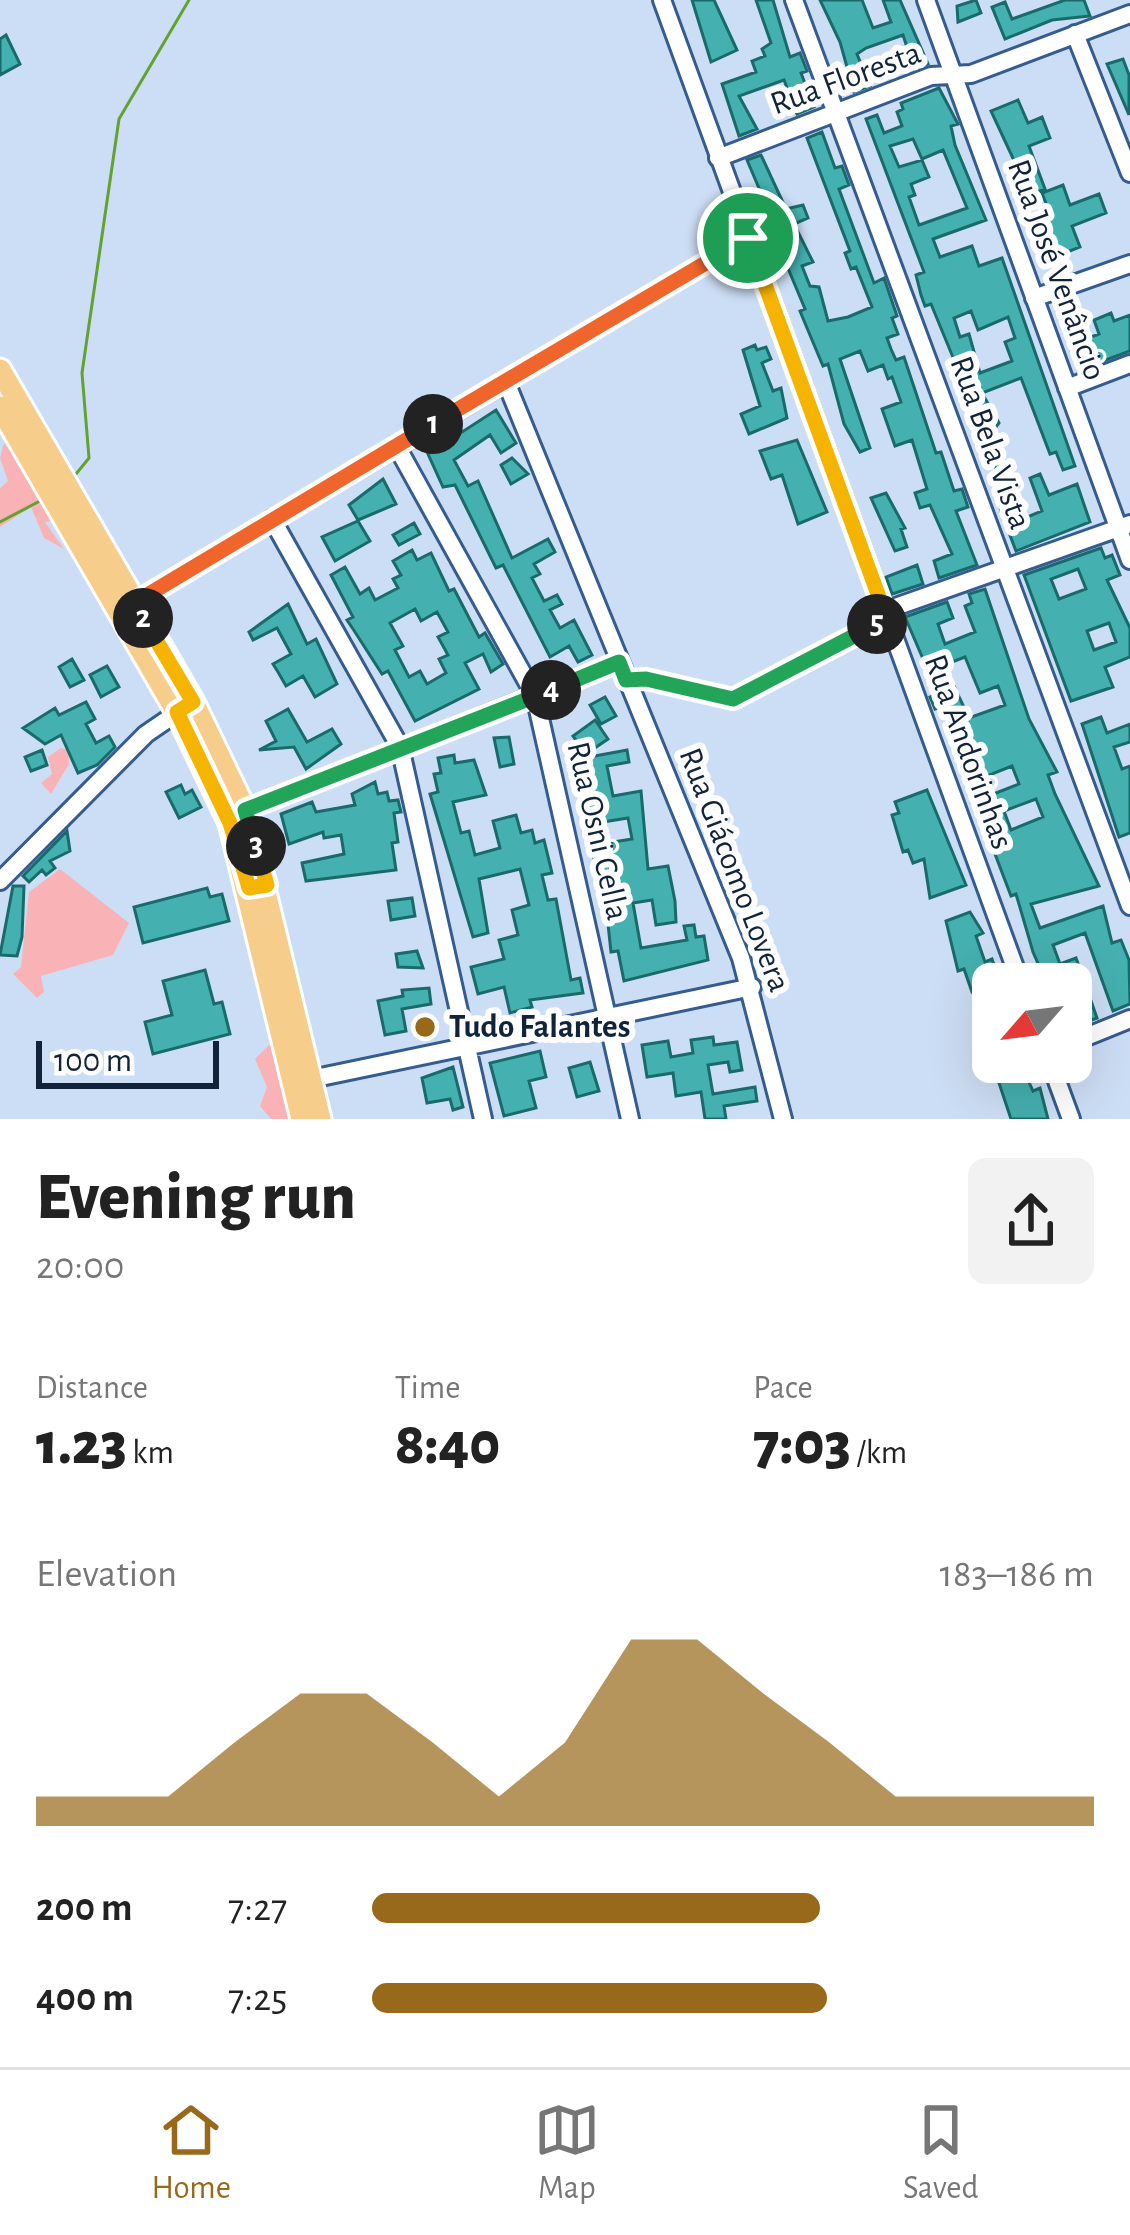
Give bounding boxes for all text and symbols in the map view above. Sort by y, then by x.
street label: Rua Floresta [766,37,926,121]
street label: Rua José Venâncio [1001,155,1111,385]
pin [697,187,799,289]
icon: arrive [715,205,781,271]
street label: Rua Bela Vista [944,352,1036,534]
pin: 1 [403,394,463,454]
text: 1 [427,407,439,440]
pin: 2 [113,588,173,648]
pin: 5 [847,594,907,654]
text: 2 [135,601,151,634]
text: 5 [870,607,884,640]
street label: Rua Andorinhas [918,650,1018,854]
pin: 4 [521,660,581,720]
text: 4 [543,673,559,706]
street label: Rua Osni Cella [560,739,634,923]
street label: Rua Giácomo Lovera [672,744,796,996]
pin: 3 [226,816,286,876]
text: 3 [249,829,263,862]
north arrow [972,963,1092,1083]
map controls [972,963,1092,1083]
place label: Tudo Falantes [449,1011,630,1044]
marker: Tudo Falantes [412,1014,438,1040]
scale bar [36,1035,219,1088]
text: 100 m [54,1045,132,1078]
button: share [968,1158,1094,1284]
text: Evening run [36,1165,356,1231]
text: 20:00 [36,1247,124,1286]
text: Distance [36,1372,148,1405]
text: Time [395,1372,460,1405]
text: Pace [753,1372,813,1405]
text: 1.23 [36,1415,127,1475]
text: 8:40 [395,1415,500,1475]
text: 7:03 [753,1415,851,1475]
text: km [127,1437,174,1470]
text: /km [851,1437,907,1470]
text: Elevation [36,1555,177,1594]
text: 183–186 m [940,1555,1094,1594]
text: 200 m [36,1889,132,1928]
text: 7:27 [228,1889,287,1928]
text: 400 m [36,1979,134,2018]
text: 7:25 [228,1979,287,2018]
tab: Home [152,2097,231,2209]
tab: Map [534,2097,600,2209]
tab: Saved [903,2097,978,2209]

